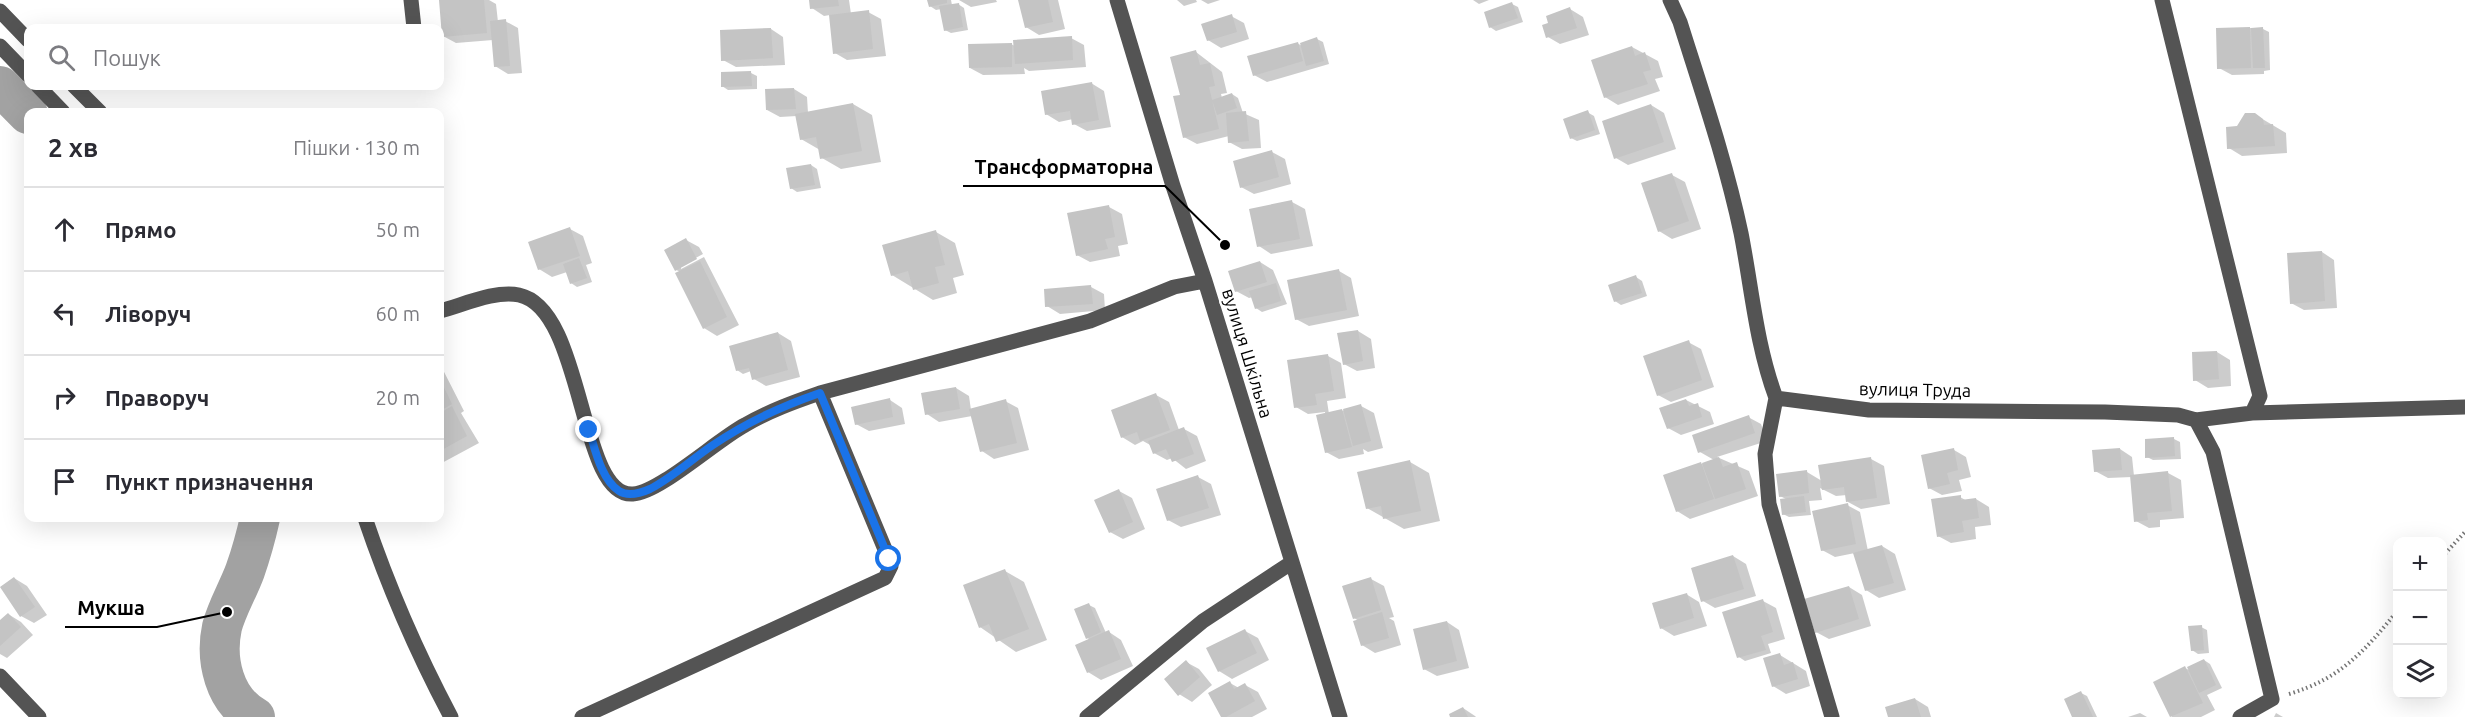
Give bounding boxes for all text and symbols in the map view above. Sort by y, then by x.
search box [24,24,444,90]
icon: search [45,41,78,74]
text: Пошук [93,45,161,70]
text: 2 хв [48,133,98,162]
text: Пішки · 130 m [293,136,420,159]
callout: Трансформаторна [963,148,1165,186]
text: Трансформаторна [975,155,1153,178]
icon: ahead [48,213,81,246]
text: Прямо [105,217,176,242]
text: 50 m [376,218,420,241]
street label: вулиця Шкільна [1219,286,1277,420]
icon: left [48,297,81,330]
text: Ліворуч [105,301,191,326]
text: 60 m [376,302,420,325]
street label: вулиця Труда [1859,378,1971,400]
icon: right [48,381,81,414]
text: Праворуч [105,385,209,410]
text: 20 m [376,386,420,409]
route end [575,416,601,442]
icon: arrive [48,465,81,498]
text: Пункт призначення [105,469,314,494]
map controls [2393,537,2447,699]
button: + [2393,537,2447,591]
route start [875,545,901,571]
callout: Мукша [65,589,157,627]
button: − [2393,591,2447,645]
text: Мукша [77,596,145,619]
button: layers [2393,645,2447,699]

